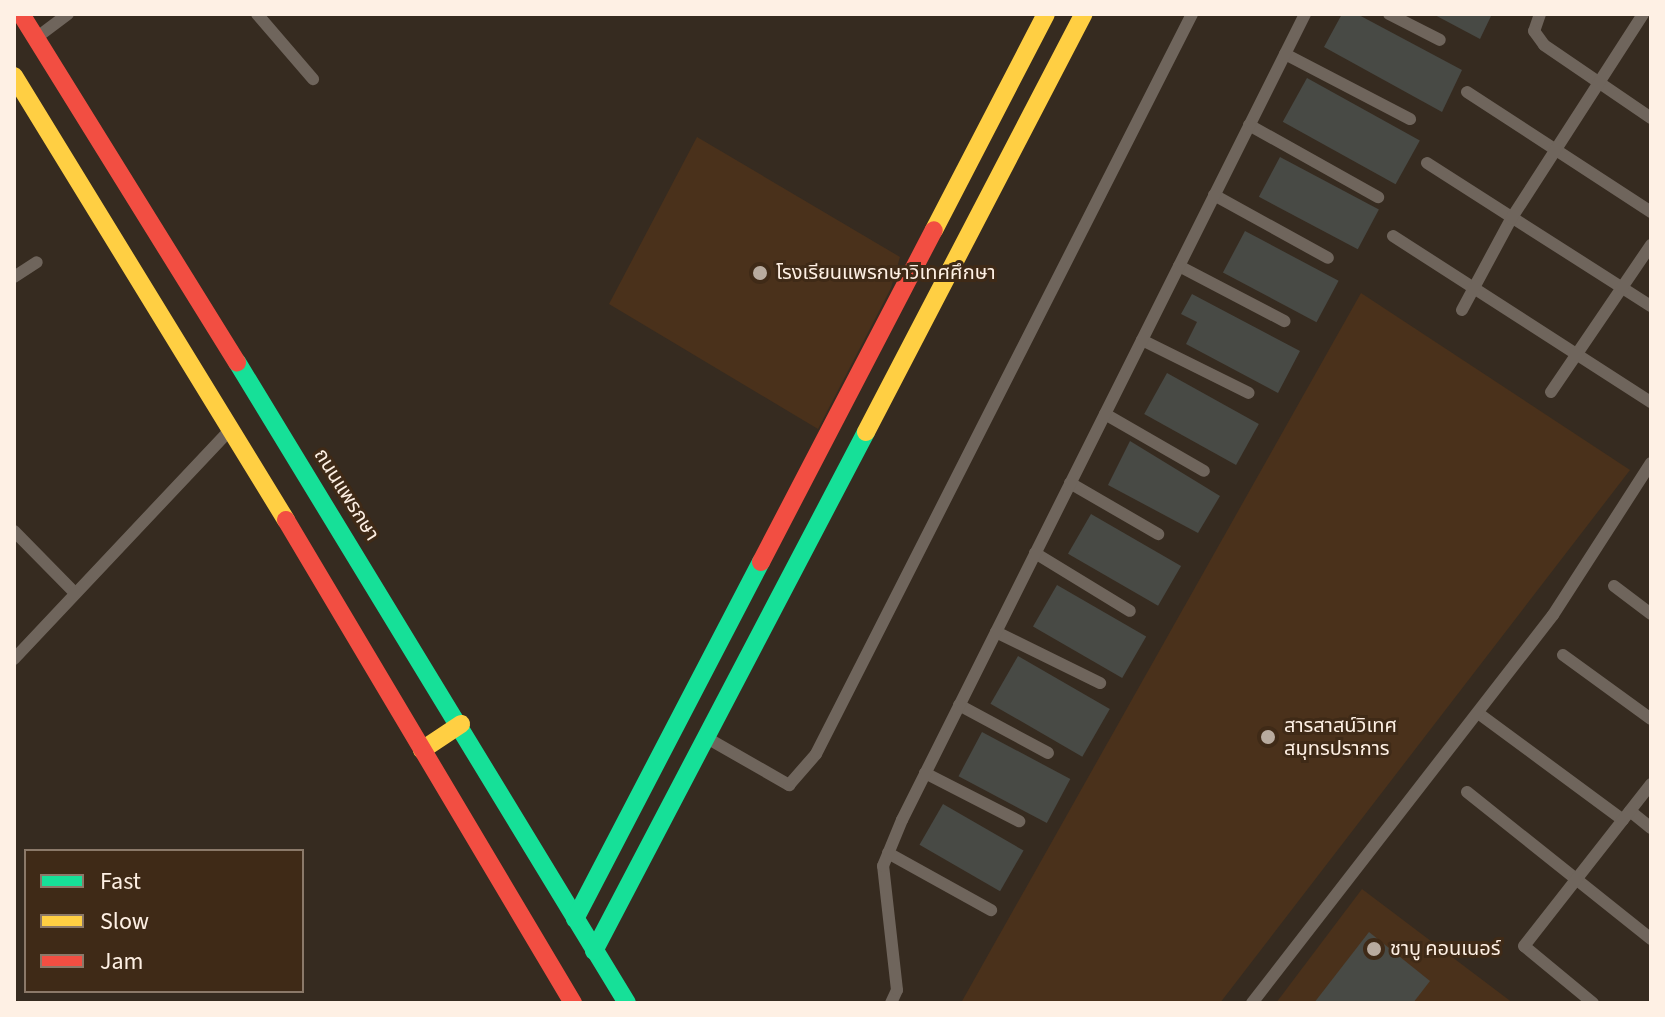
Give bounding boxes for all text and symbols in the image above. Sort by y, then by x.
place label: โรงเรียนแพรกษาวิเทศศึกษา [776,261,996,285]
marker: โรงเรียนแพรกษาวิเทศศึกษา [751,264,769,282]
street label: ถนนแพรกษา [308,444,384,546]
place label: สารสาสน์วิเทศ สมุทรปราการ [1284,714,1397,761]
marker: สารสาสน์วิเทศ สมุทรปราการ [1259,728,1277,746]
legend [24,849,304,993]
text: Fast [100,864,141,899]
text: Slow [100,904,149,939]
place label: ชาบู คอนเนอร์ [1390,937,1500,961]
marker: ชาบู คอนเนอร์ [1365,940,1383,958]
text: Jam [100,944,144,979]

